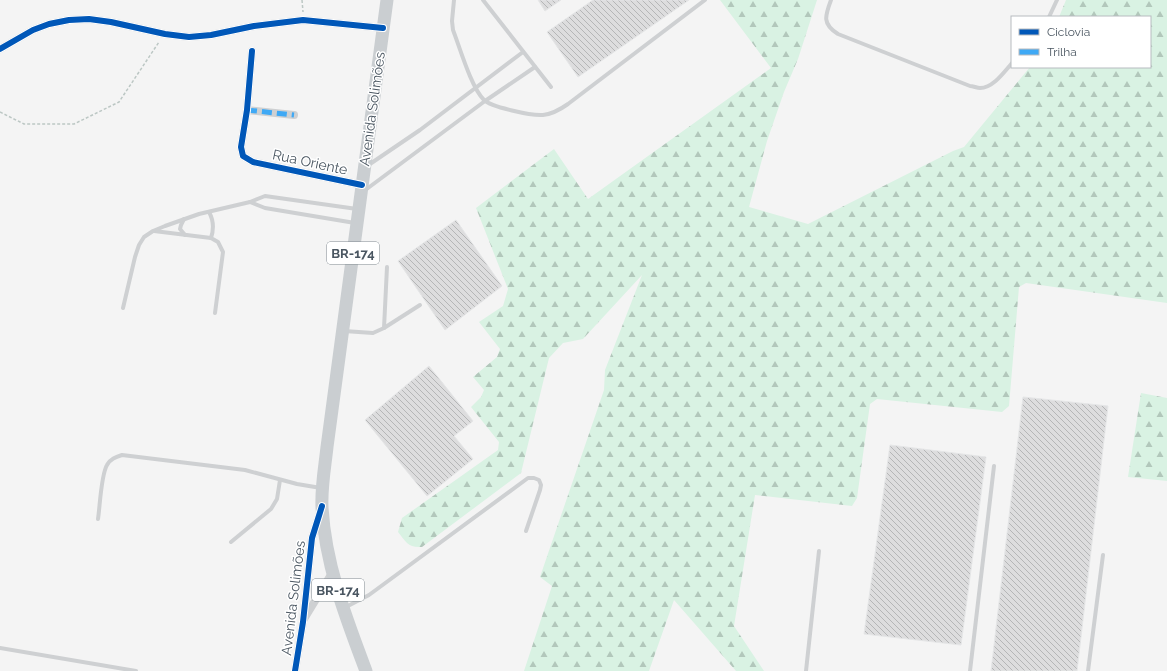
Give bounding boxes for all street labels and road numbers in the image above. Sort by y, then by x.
street label: Avenida Solimões [356,51,388,167]
street label: Rua Oriente [271,146,349,178]
road number: BR-174 [327,242,379,264]
street label: Avenida Solimões [278,540,308,656]
road number: BR-174 [312,579,364,601]

